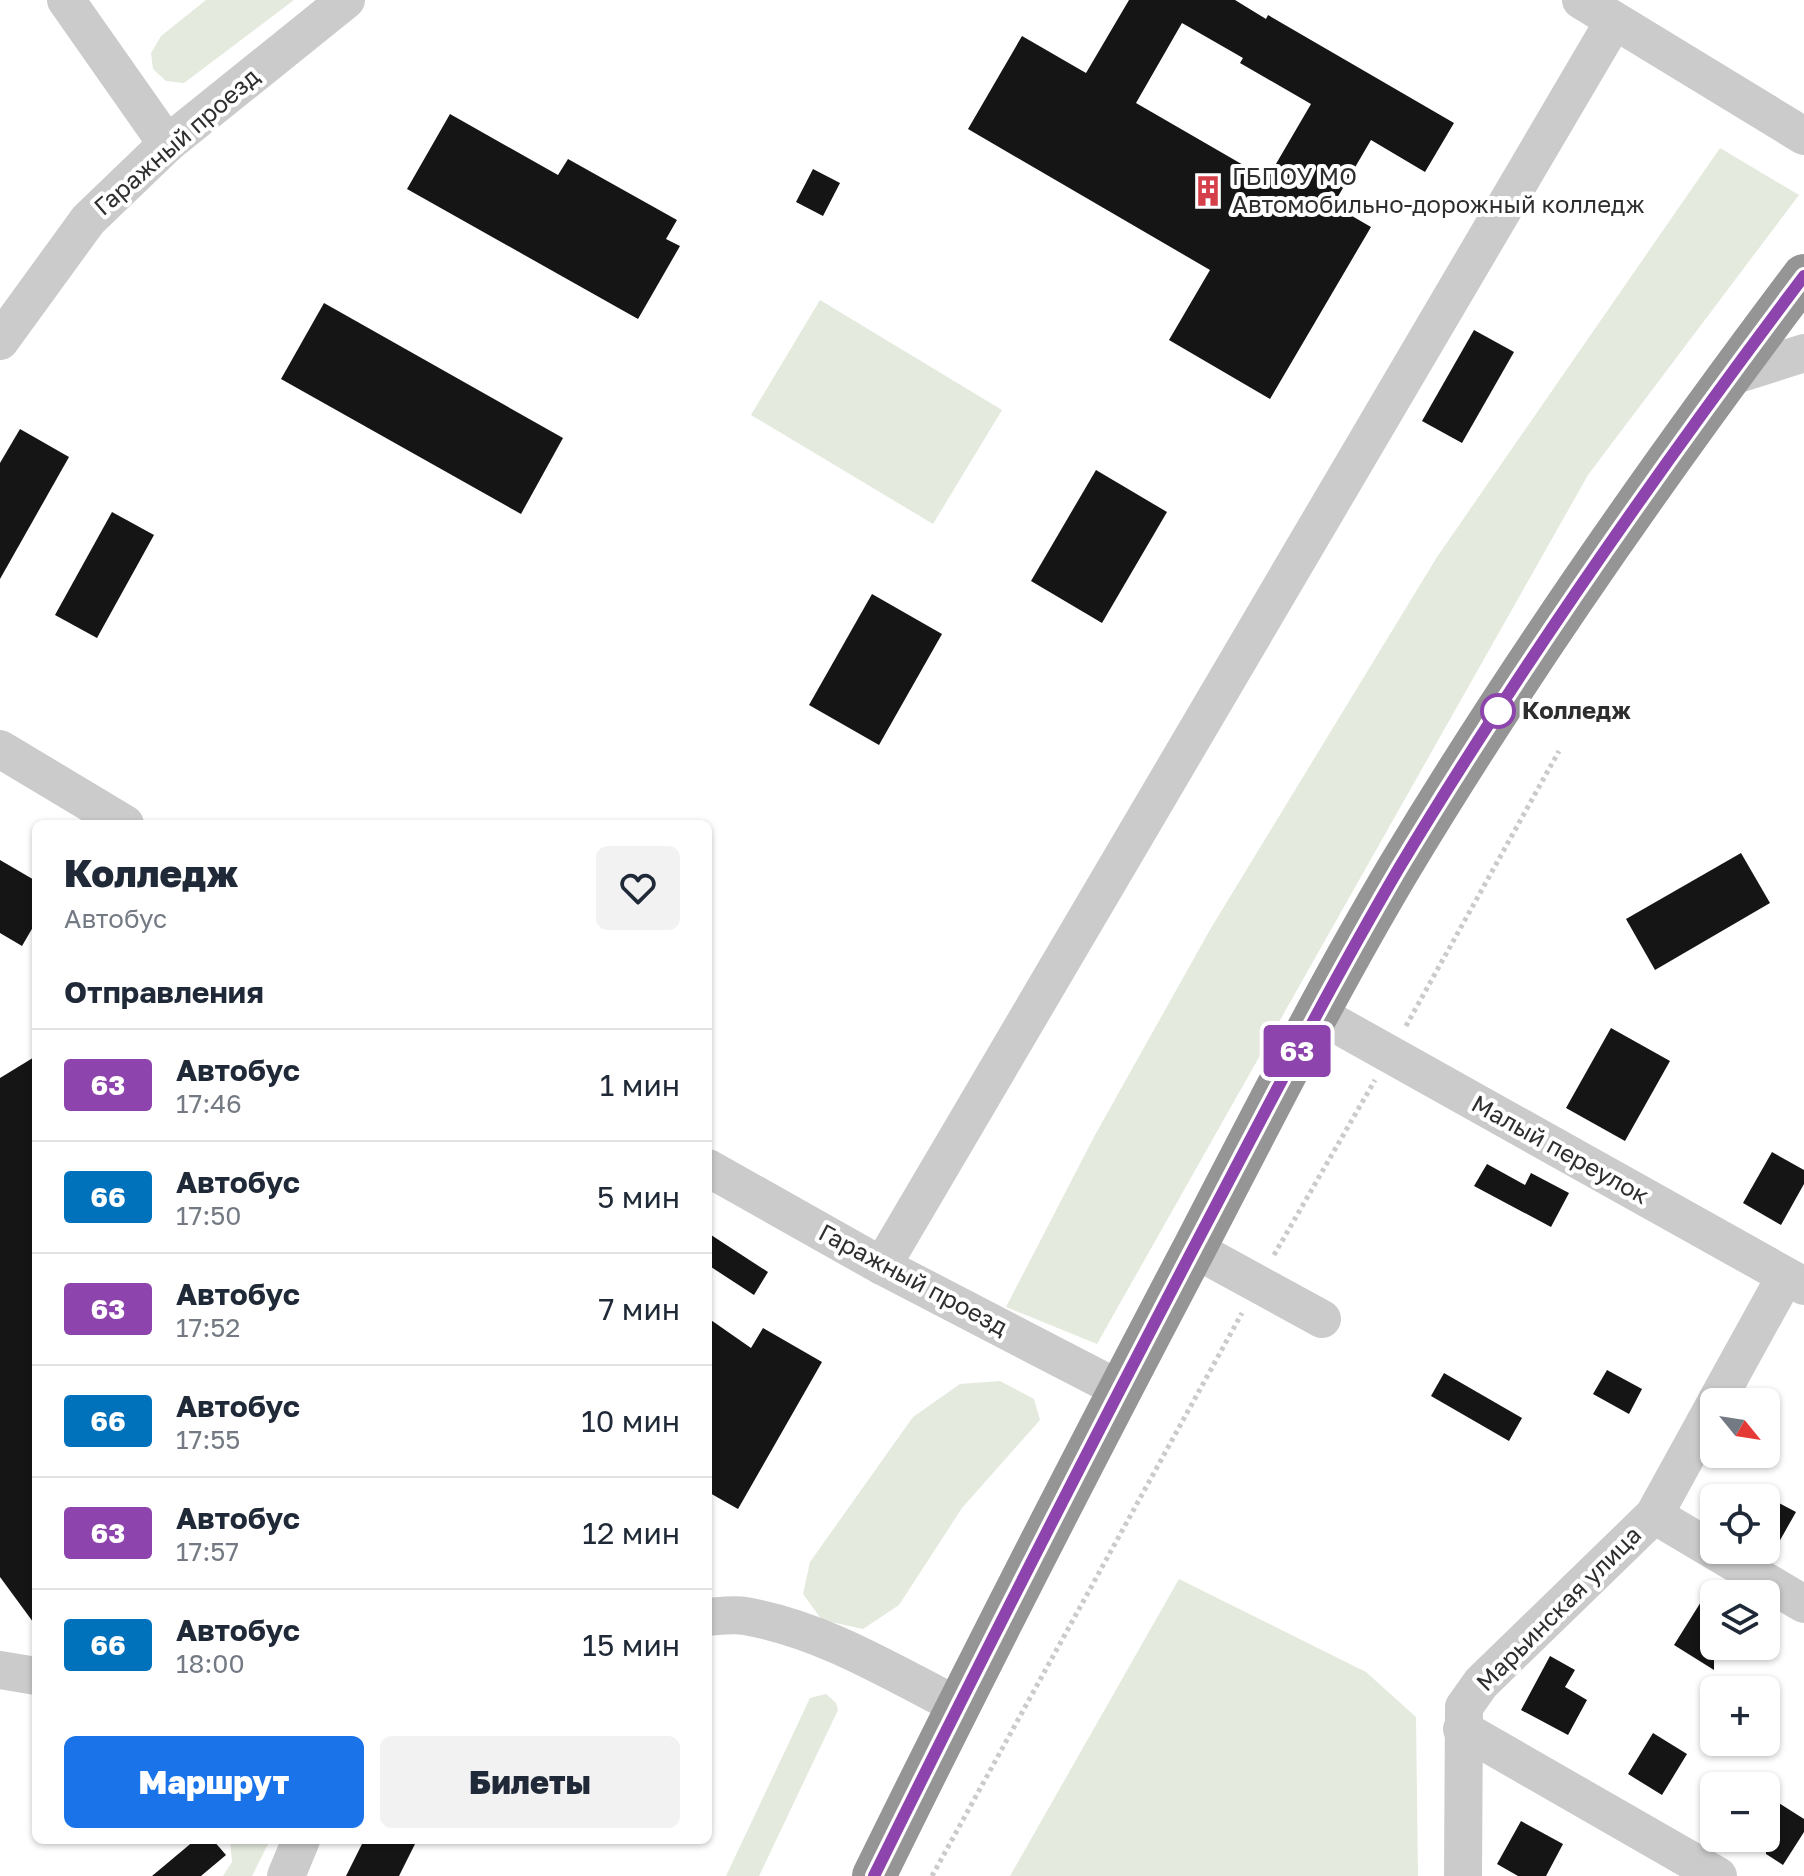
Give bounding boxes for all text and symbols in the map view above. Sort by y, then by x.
street label: Гаражный проезд [87,61,265,221]
place label: ГБПОУ МО Автомобильно-дорожный колледж [1232,161,1645,218]
building icon: ГБПОУ МО Автомобильно-дорожный колледж [1191,174,1225,208]
marker: Колледж [1481,694,1515,728]
place label: Колледж [1522,695,1631,724]
button: heart [596,846,680,930]
text: Колледж [64,850,238,895]
text: Автобус [64,903,167,934]
text: Отправления [64,974,264,1010]
line badge: 63 [1261,1025,1333,1077]
text: 63 [1280,1034,1314,1067]
text: Автобус [176,1052,300,1088]
text: 1 мин [600,1067,680,1103]
text: 63 [91,1068,125,1101]
text: 17:46 [176,1088,242,1119]
street label: Малый переулок [1467,1088,1655,1209]
text: Автобус [176,1164,300,1200]
text: 5 мин [597,1179,680,1215]
text: 66 [90,1180,126,1213]
text: 17:50 [176,1200,241,1231]
street label: Гаражный проезд [814,1217,1013,1341]
text: Автобус [176,1276,300,1312]
text: 7 мин [598,1291,680,1327]
text: 63 [91,1292,125,1325]
text: 17:52 [176,1312,240,1343]
text: Автобус [176,1388,300,1424]
north arrow [1700,1388,1780,1468]
map controls [1700,1388,1780,1852]
text: 10 мин [581,1403,680,1439]
text: 66 [90,1404,126,1437]
text: 17:55 [176,1424,240,1455]
button: locate [1700,1484,1780,1564]
text: Автобус [176,1500,300,1536]
text: 12 мин [582,1515,680,1551]
text: 63 [91,1516,125,1549]
street label: Марьинская улица [1470,1520,1646,1696]
text: 17:57 [176,1536,239,1567]
button: layers [1700,1580,1780,1660]
text: Автобус [176,1612,300,1648]
text: 15 мин [582,1627,680,1663]
text: 66 [90,1628,126,1661]
text: 18:00 [176,1648,245,1679]
button: + [1700,1676,1780,1756]
button: Маршрут [64,1736,364,1828]
button: Билеты [380,1736,680,1828]
button: − [1700,1772,1780,1852]

